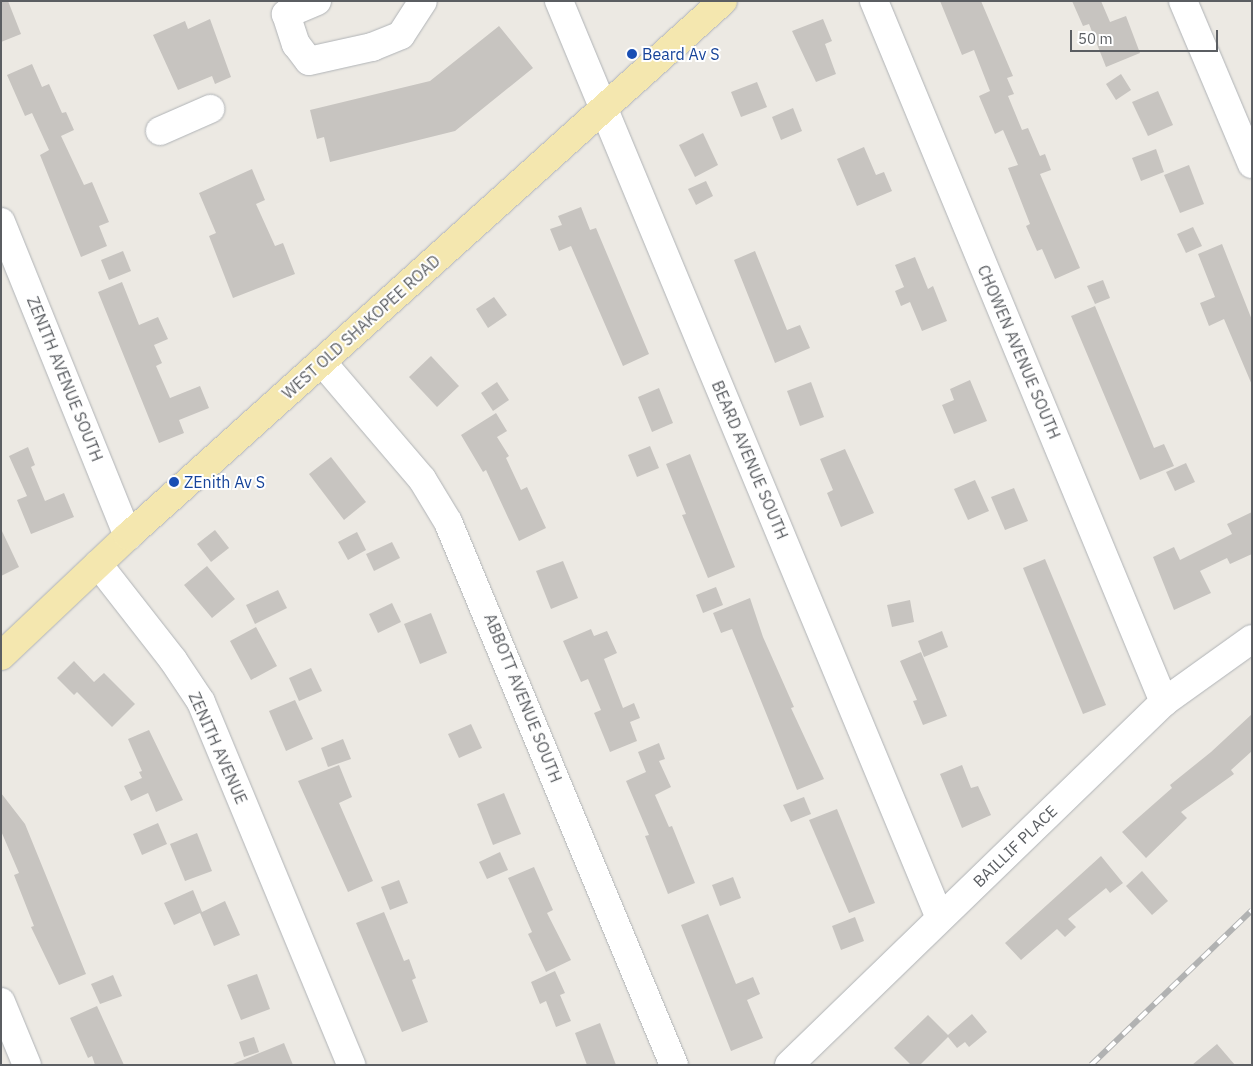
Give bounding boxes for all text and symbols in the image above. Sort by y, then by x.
scale bar [1073,20,1220,52]
text: 50 m [1078,29,1113,48]
place label: Beard Av S [642,44,719,64]
marker: Beard Av S [626,48,638,60]
street label: WEST OLD SHAKOPEE ROAD [278,251,444,403]
street label: CHOWEN AVENUE SOUTH [974,262,1064,442]
street label: ZENITH AVENUE SOUTH [23,294,107,464]
street label: BEARD AVENUE SOUTH [708,378,792,542]
place label: ZEnith Av S [184,472,265,492]
marker: ZEnith Av S [168,476,180,488]
street label: ABBOTT AVENUE SOUTH [480,611,566,785]
street label: ZENITH AVENUE [185,689,251,807]
street label: BAILLIF PLACE [969,801,1061,891]

